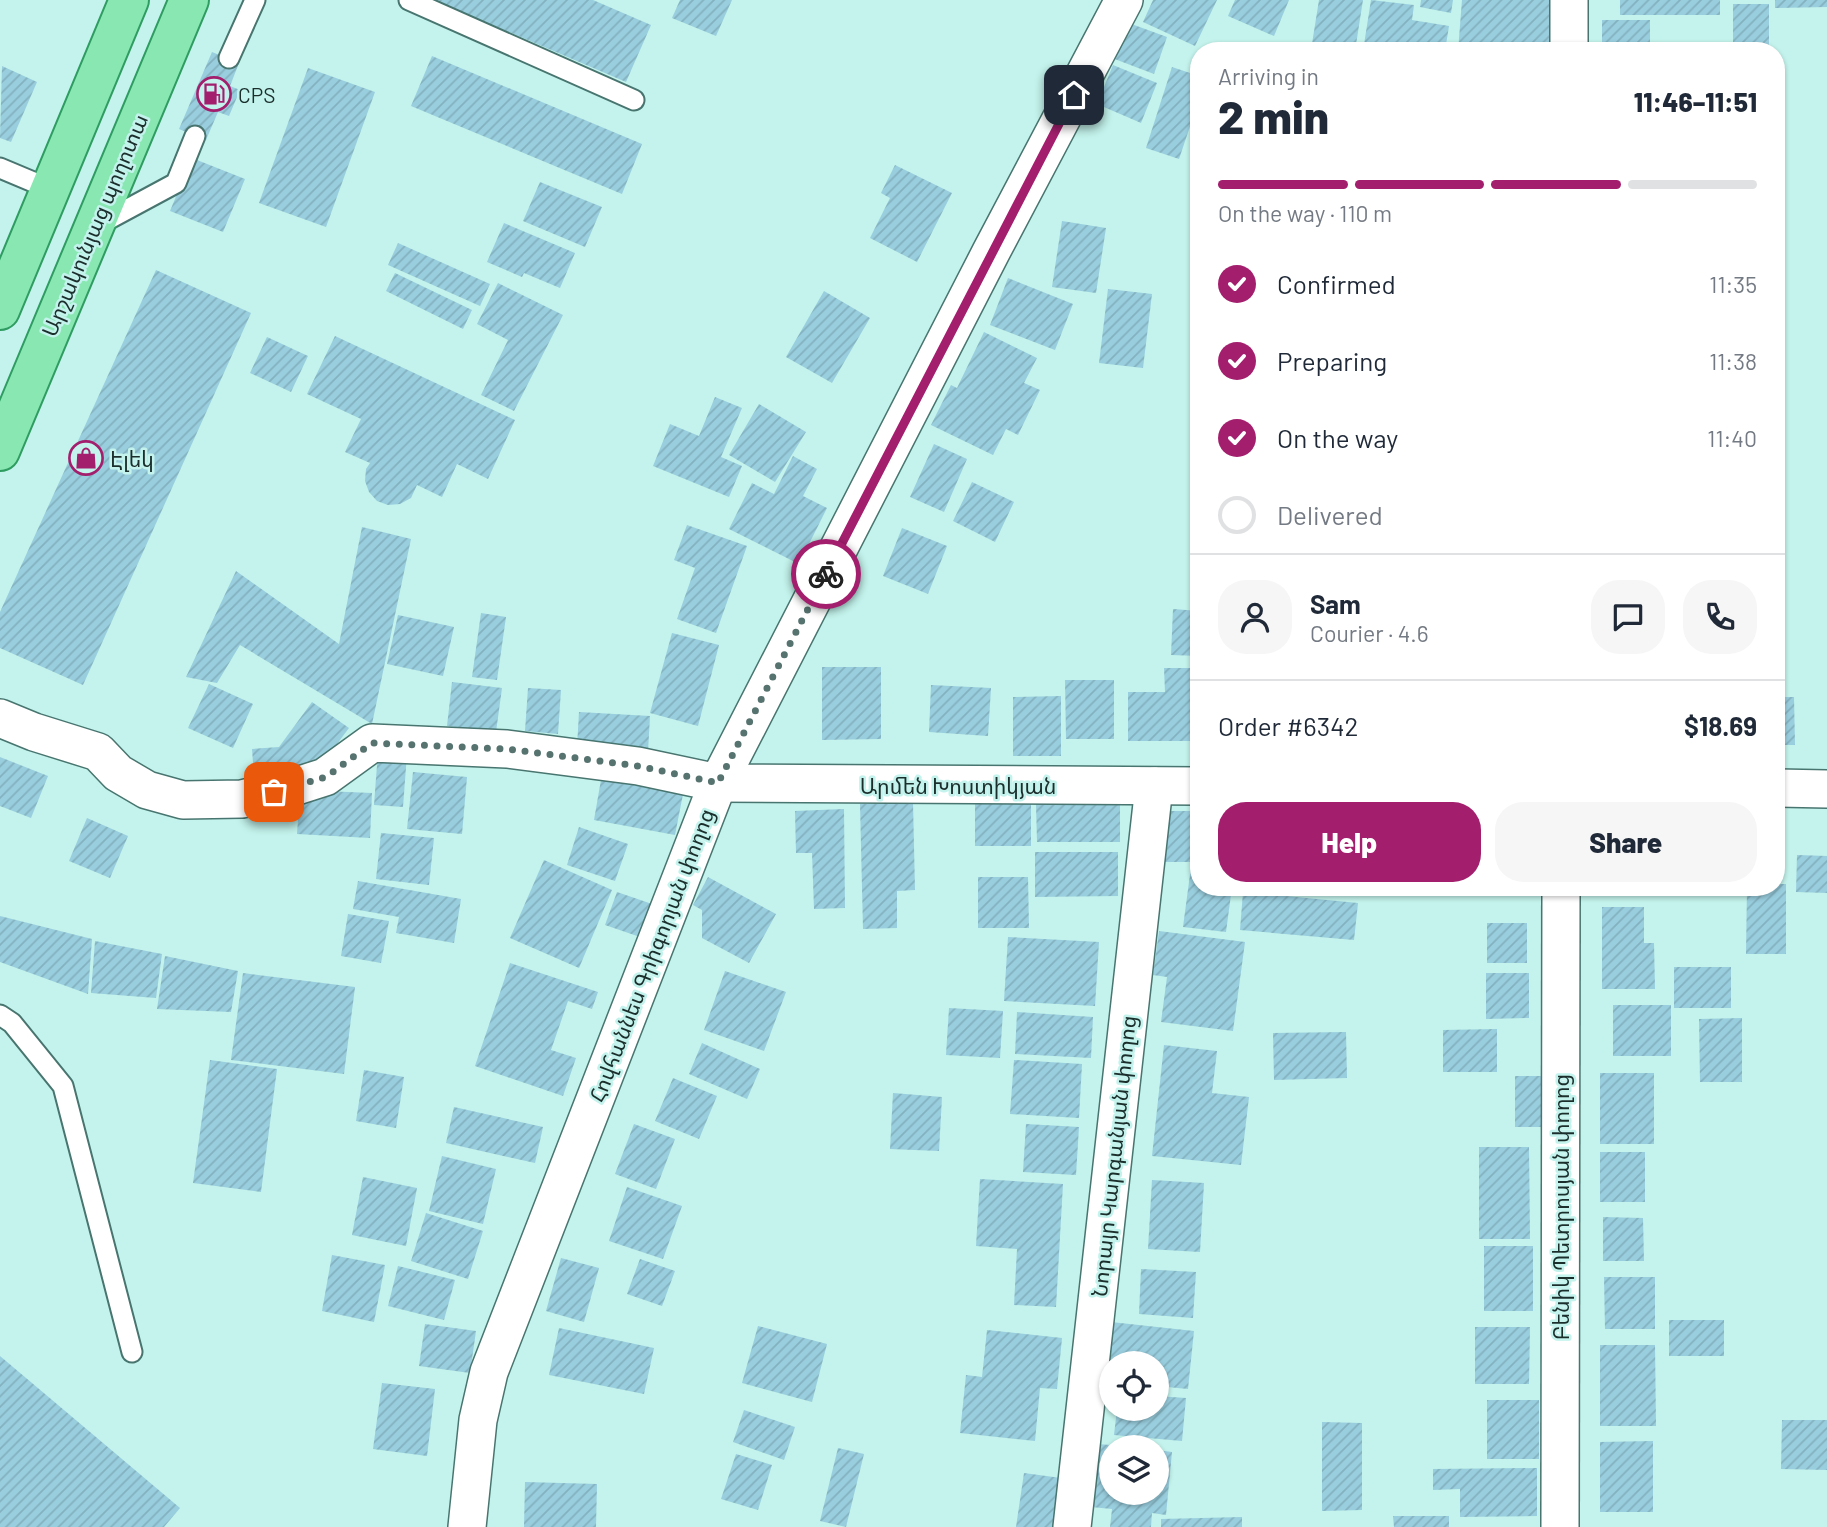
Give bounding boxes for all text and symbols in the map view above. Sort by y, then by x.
text: Arriving in [1218,62,1319,90]
pin [1044,65,1104,125]
fuel station icon: CPS [195,75,233,113]
icon: home [1055,76,1093,114]
place label: CPS [238,82,275,107]
text: 11:46–11:51 [1634,86,1757,117]
text: 2 min [1218,88,1329,143]
street label: Արշակունյաց պողոտա [36,110,153,340]
text: On the way · 110 m [1218,199,1392,227]
icon: check [1218,265,1256,303]
text: Confirmed [1277,268,1396,299]
text: 11:35 [1709,270,1757,298]
icon: check [1218,342,1256,380]
text: Preparing [1277,345,1387,376]
text: 11:38 [1709,347,1757,375]
icon: check [1218,419,1256,457]
text: On the way [1277,422,1398,453]
text: 11:40 [1707,424,1757,452]
shop icon: Էլեկ [67,439,105,477]
place label: Էլեկ [110,446,154,472]
text: Delivered [1277,499,1383,530]
courier [791,539,861,609]
icon: bike [807,555,845,593]
button: person [1218,580,1292,654]
button: chat [1591,580,1665,654]
button: phone [1683,580,1757,654]
text: Sam [1310,588,1361,619]
text: Courier · 4.6 [1310,619,1429,647]
text: Order #6342 [1218,710,1358,741]
text: $18.69 [1684,710,1757,741]
pin [244,762,304,822]
icon: bag [255,773,293,811]
street label: Արմեն Խոստիկյան [860,773,1056,799]
button: Help [1218,802,1481,882]
button: Share [1495,802,1757,882]
street label: Հովհաննես Գրիգորյան փողոց [583,805,720,1106]
street label: Նորայր Կարգանյան փողոց [1086,1014,1141,1298]
street label: Բենիկ Պետրոսյան փողոց [1548,1074,1574,1340]
map controls [1099,1351,1169,1505]
button: locate [1099,1351,1169,1421]
button: layers [1099,1435,1169,1505]

